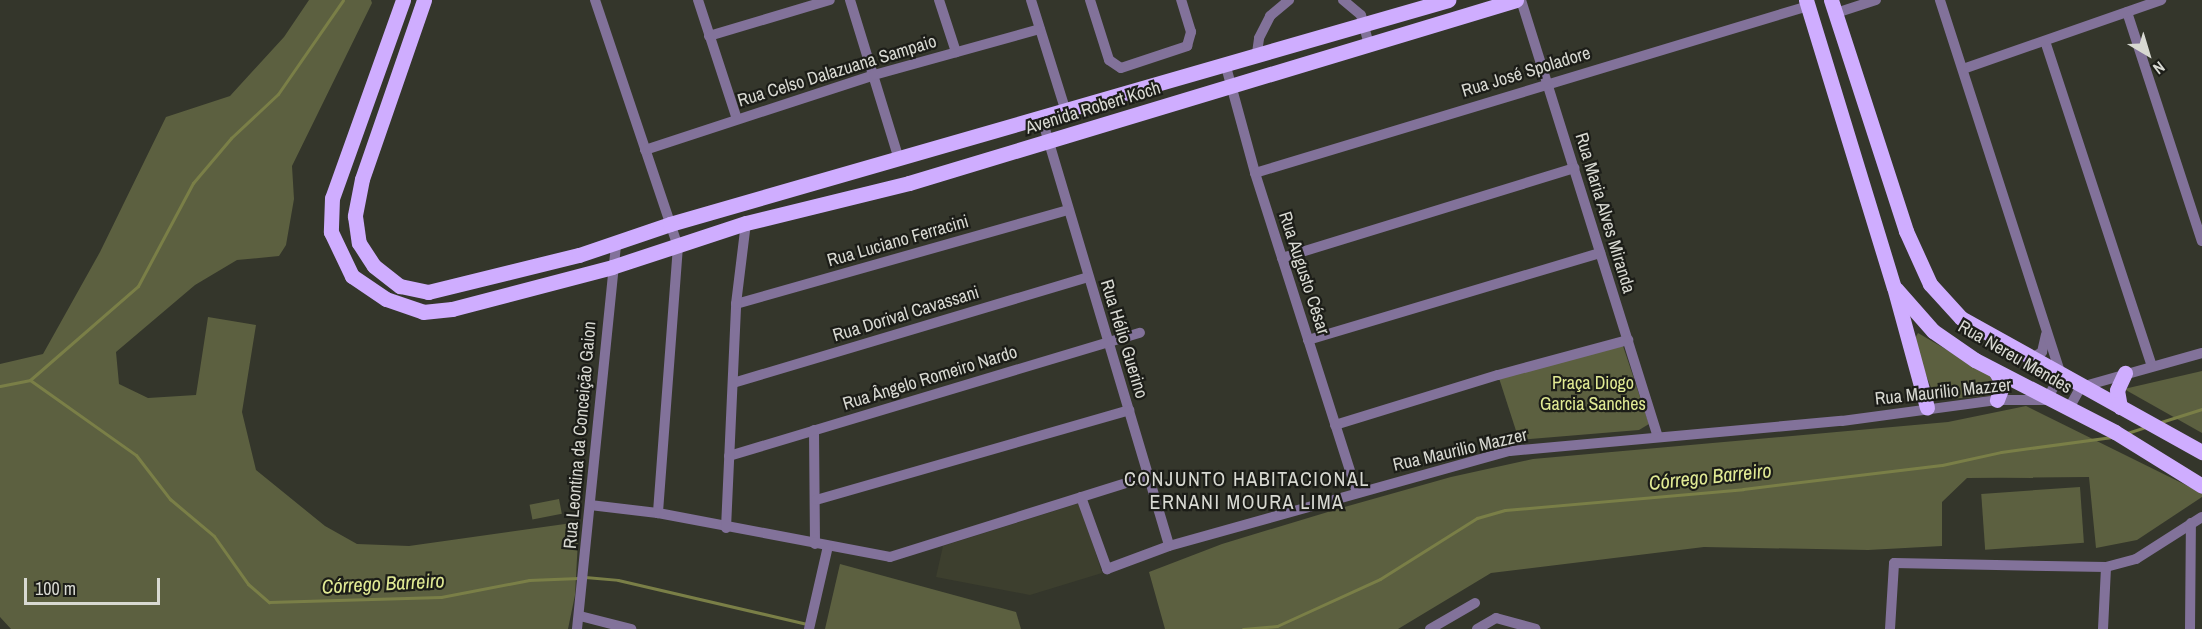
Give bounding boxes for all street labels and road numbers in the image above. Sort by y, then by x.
street label: Rua Celso Dalazuana Sampaio [735,30,939,112]
street label: Rua José Spoladore [1459,42,1593,102]
street label: Avenida Robert Koch [1023,77,1163,139]
street label: Rua Maria Alves Miranda [1570,130,1640,296]
street label: Rua Augusto César [1274,208,1334,338]
street label: Rua Luciano Ferracini [825,210,971,272]
street label: Rua Hélio Guerino [1096,277,1152,401]
street label: Rua Dorival Cavassani [830,281,982,347]
street label: Rua Nereu Mendes [1954,316,2076,398]
street label: Rua Leontina da Conceição Gaion [559,320,601,550]
street label: Rua Ângelo Romeiro Nardo [840,341,1020,415]
street label: Rua Maurilio Mazzer [1874,374,2012,410]
street label: Rua Maurilio Mazzer [1391,424,1529,476]

